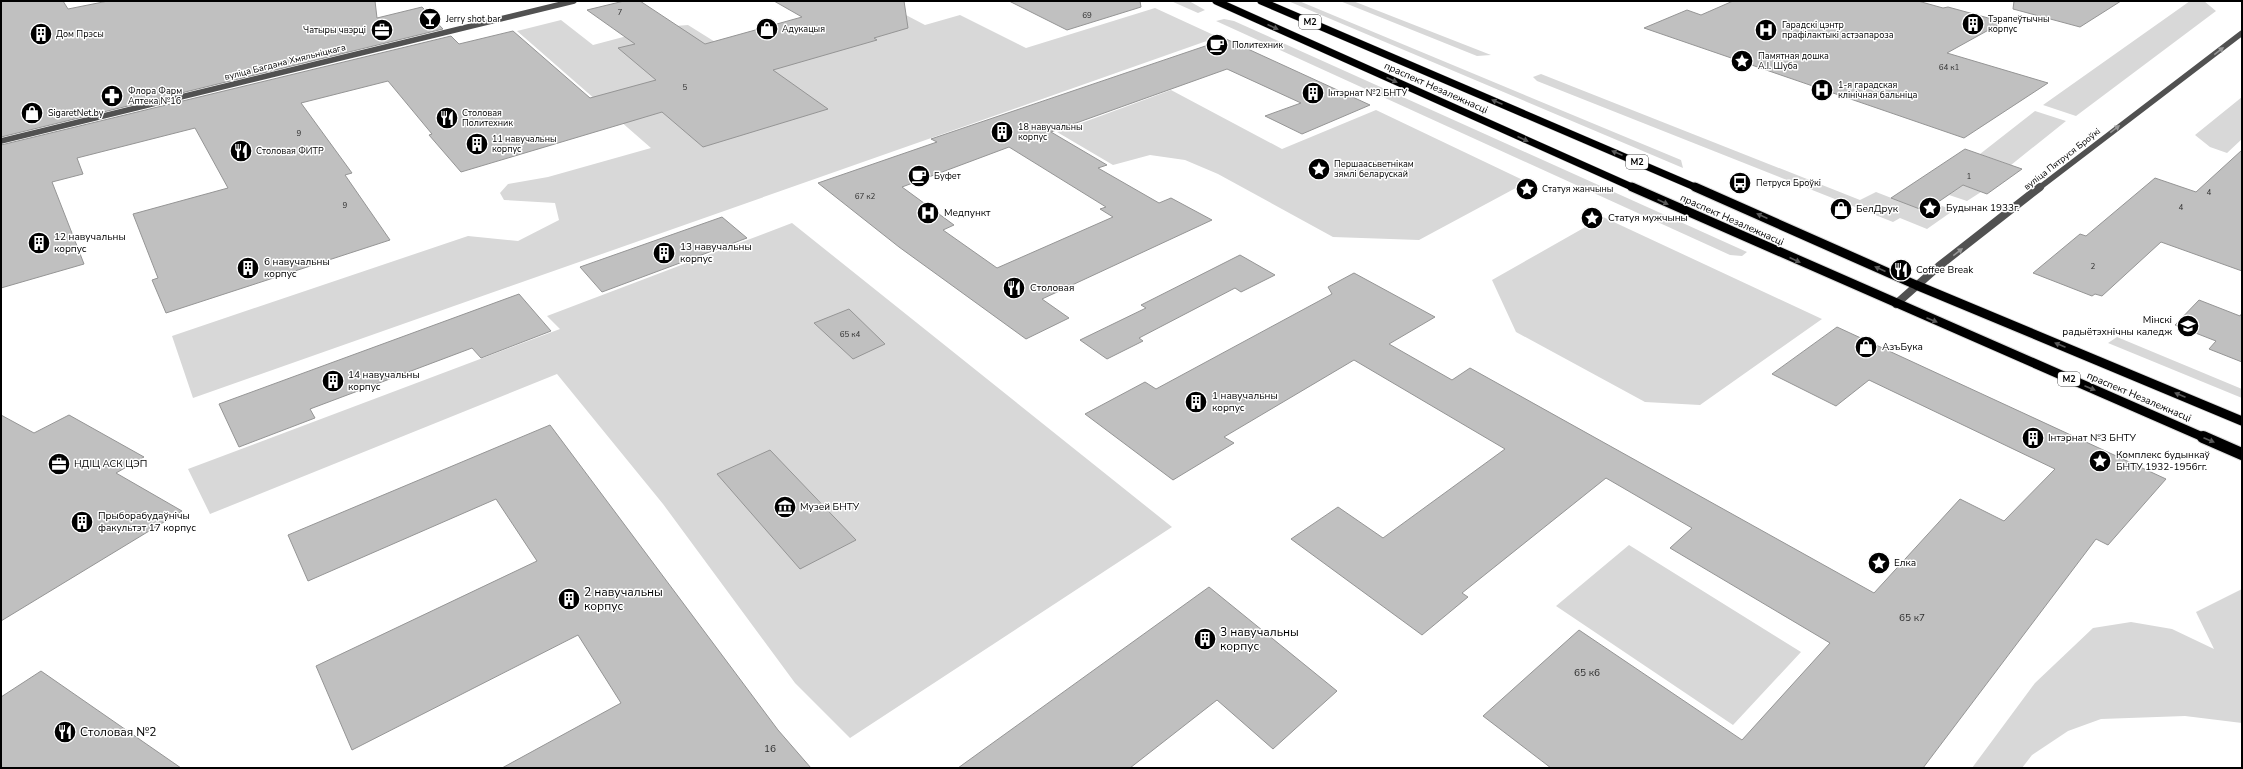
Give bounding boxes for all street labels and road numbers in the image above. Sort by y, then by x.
road number: М2 [1299,15,1321,29]
street label: вуліца Багдана Хмяльніцкага [223,41,347,83]
street label: праспект Незалежнасці [1382,59,1490,117]
street label: вуліца Пятруся Броўкі [2021,125,2103,193]
road number: М2 [1626,155,1648,169]
street label: праспект Незалежнасці [1678,191,1786,249]
street label: праспект Незалежнасці [2085,369,2193,425]
road number: М2 [2058,372,2080,386]

